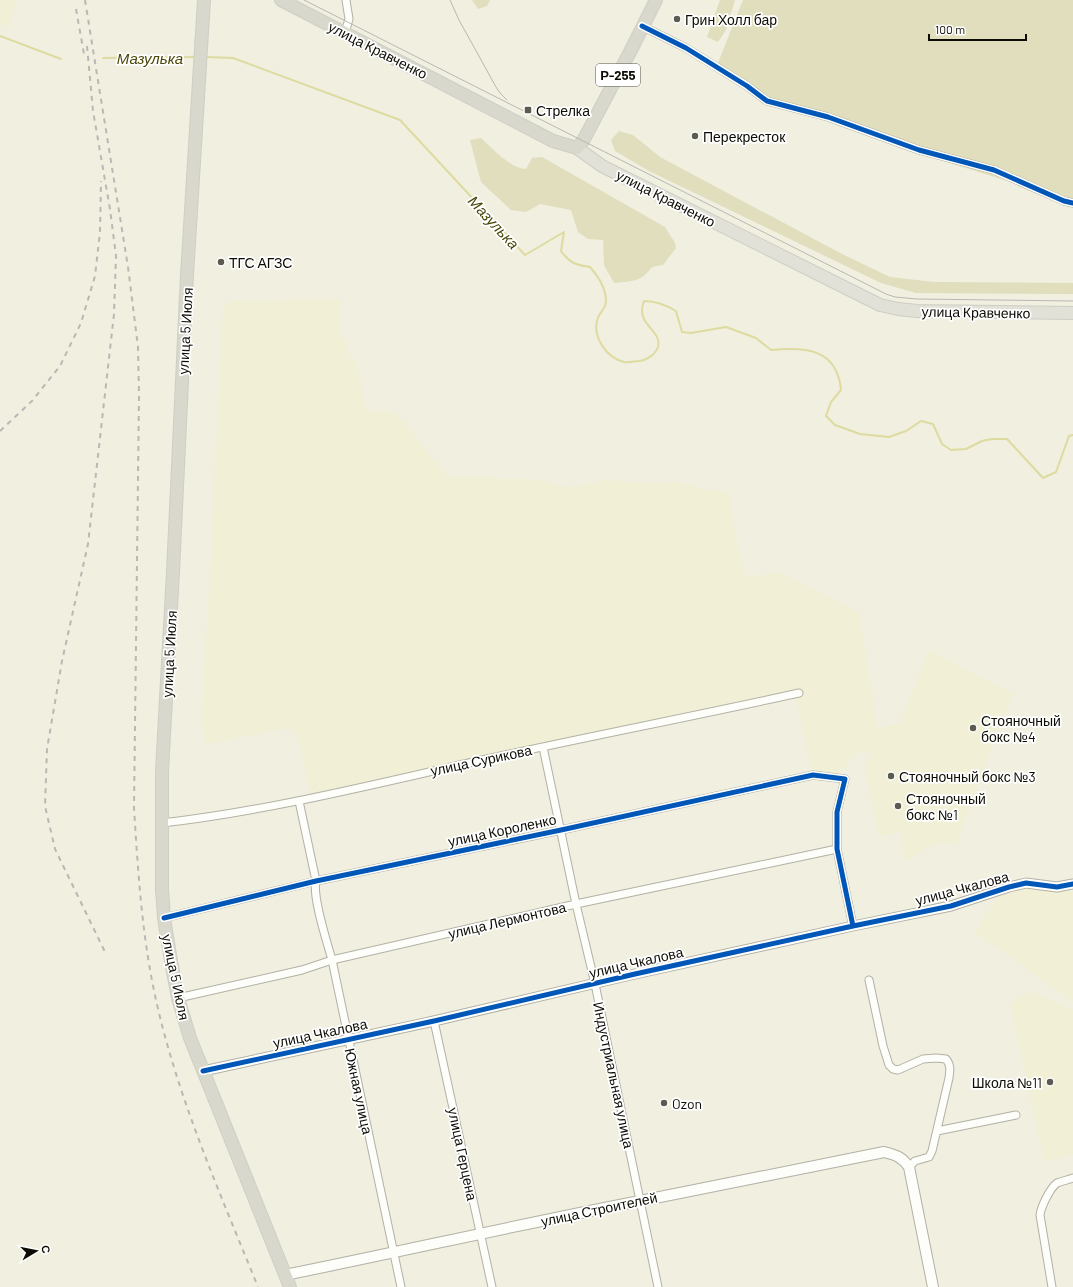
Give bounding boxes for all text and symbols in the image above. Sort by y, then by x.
place label: Грин Холл бар [685,11,777,28]
marker: Грин Холл бар [672,14,682,24]
scale bar [929,16,1026,42]
street label: улица Кравченко [326,18,430,82]
text: 100 m [935,22,965,36]
water label: Мазулька [117,49,183,67]
road number: Р-255 [596,64,640,86]
place label: Стрелка [536,102,590,119]
marker: Стрелка [523,105,533,115]
place label: Перекресток [703,128,786,145]
marker: Перекресток [690,131,700,141]
street label: улица Кравченко [614,166,718,230]
water label: Мазулька [465,192,523,252]
place label: ТГС АГЗС [229,254,292,271]
marker: ТГС АГЗС [216,257,226,267]
street label: улица 5 Июля [174,287,196,375]
street label: улица Кравченко [922,303,1031,321]
street label: улица 5 Июля [158,610,180,698]
place label: Стояночный бокс №4 [981,712,1061,745]
marker: Стояночный бокс №4 [968,723,978,733]
street label: улица Сурикова [429,741,533,779]
place label: Стояночный бокс №3 [899,768,1036,785]
marker: Стояночный бокс №3 [886,771,896,781]
place label: Стояночный бокс №1 [906,790,986,823]
marker: Стояночный бокс №1 [893,801,903,811]
street label: улица Короленко [446,810,558,850]
street label: улица Чкалова [913,867,1011,909]
street label: улица Лермонтова [446,898,568,942]
street label: улица 5 Июля [159,933,193,1021]
street label: улица Чкалова [587,943,685,981]
street label: Индустриальная улица [590,1000,638,1150]
street label: улица Чкалова [271,1015,369,1051]
street label: Южная улица [342,1046,376,1136]
place label: Школа №11 [972,1074,1042,1091]
marker: Школа №11 [1045,1077,1055,1087]
place label: Ozon [672,1095,702,1112]
marker: Ozon [659,1098,669,1108]
street label: улица Герцена [445,1106,481,1202]
street label: улица Строителей [539,1188,659,1230]
north arrow [16,1231,56,1271]
text: С [39,1244,53,1254]

